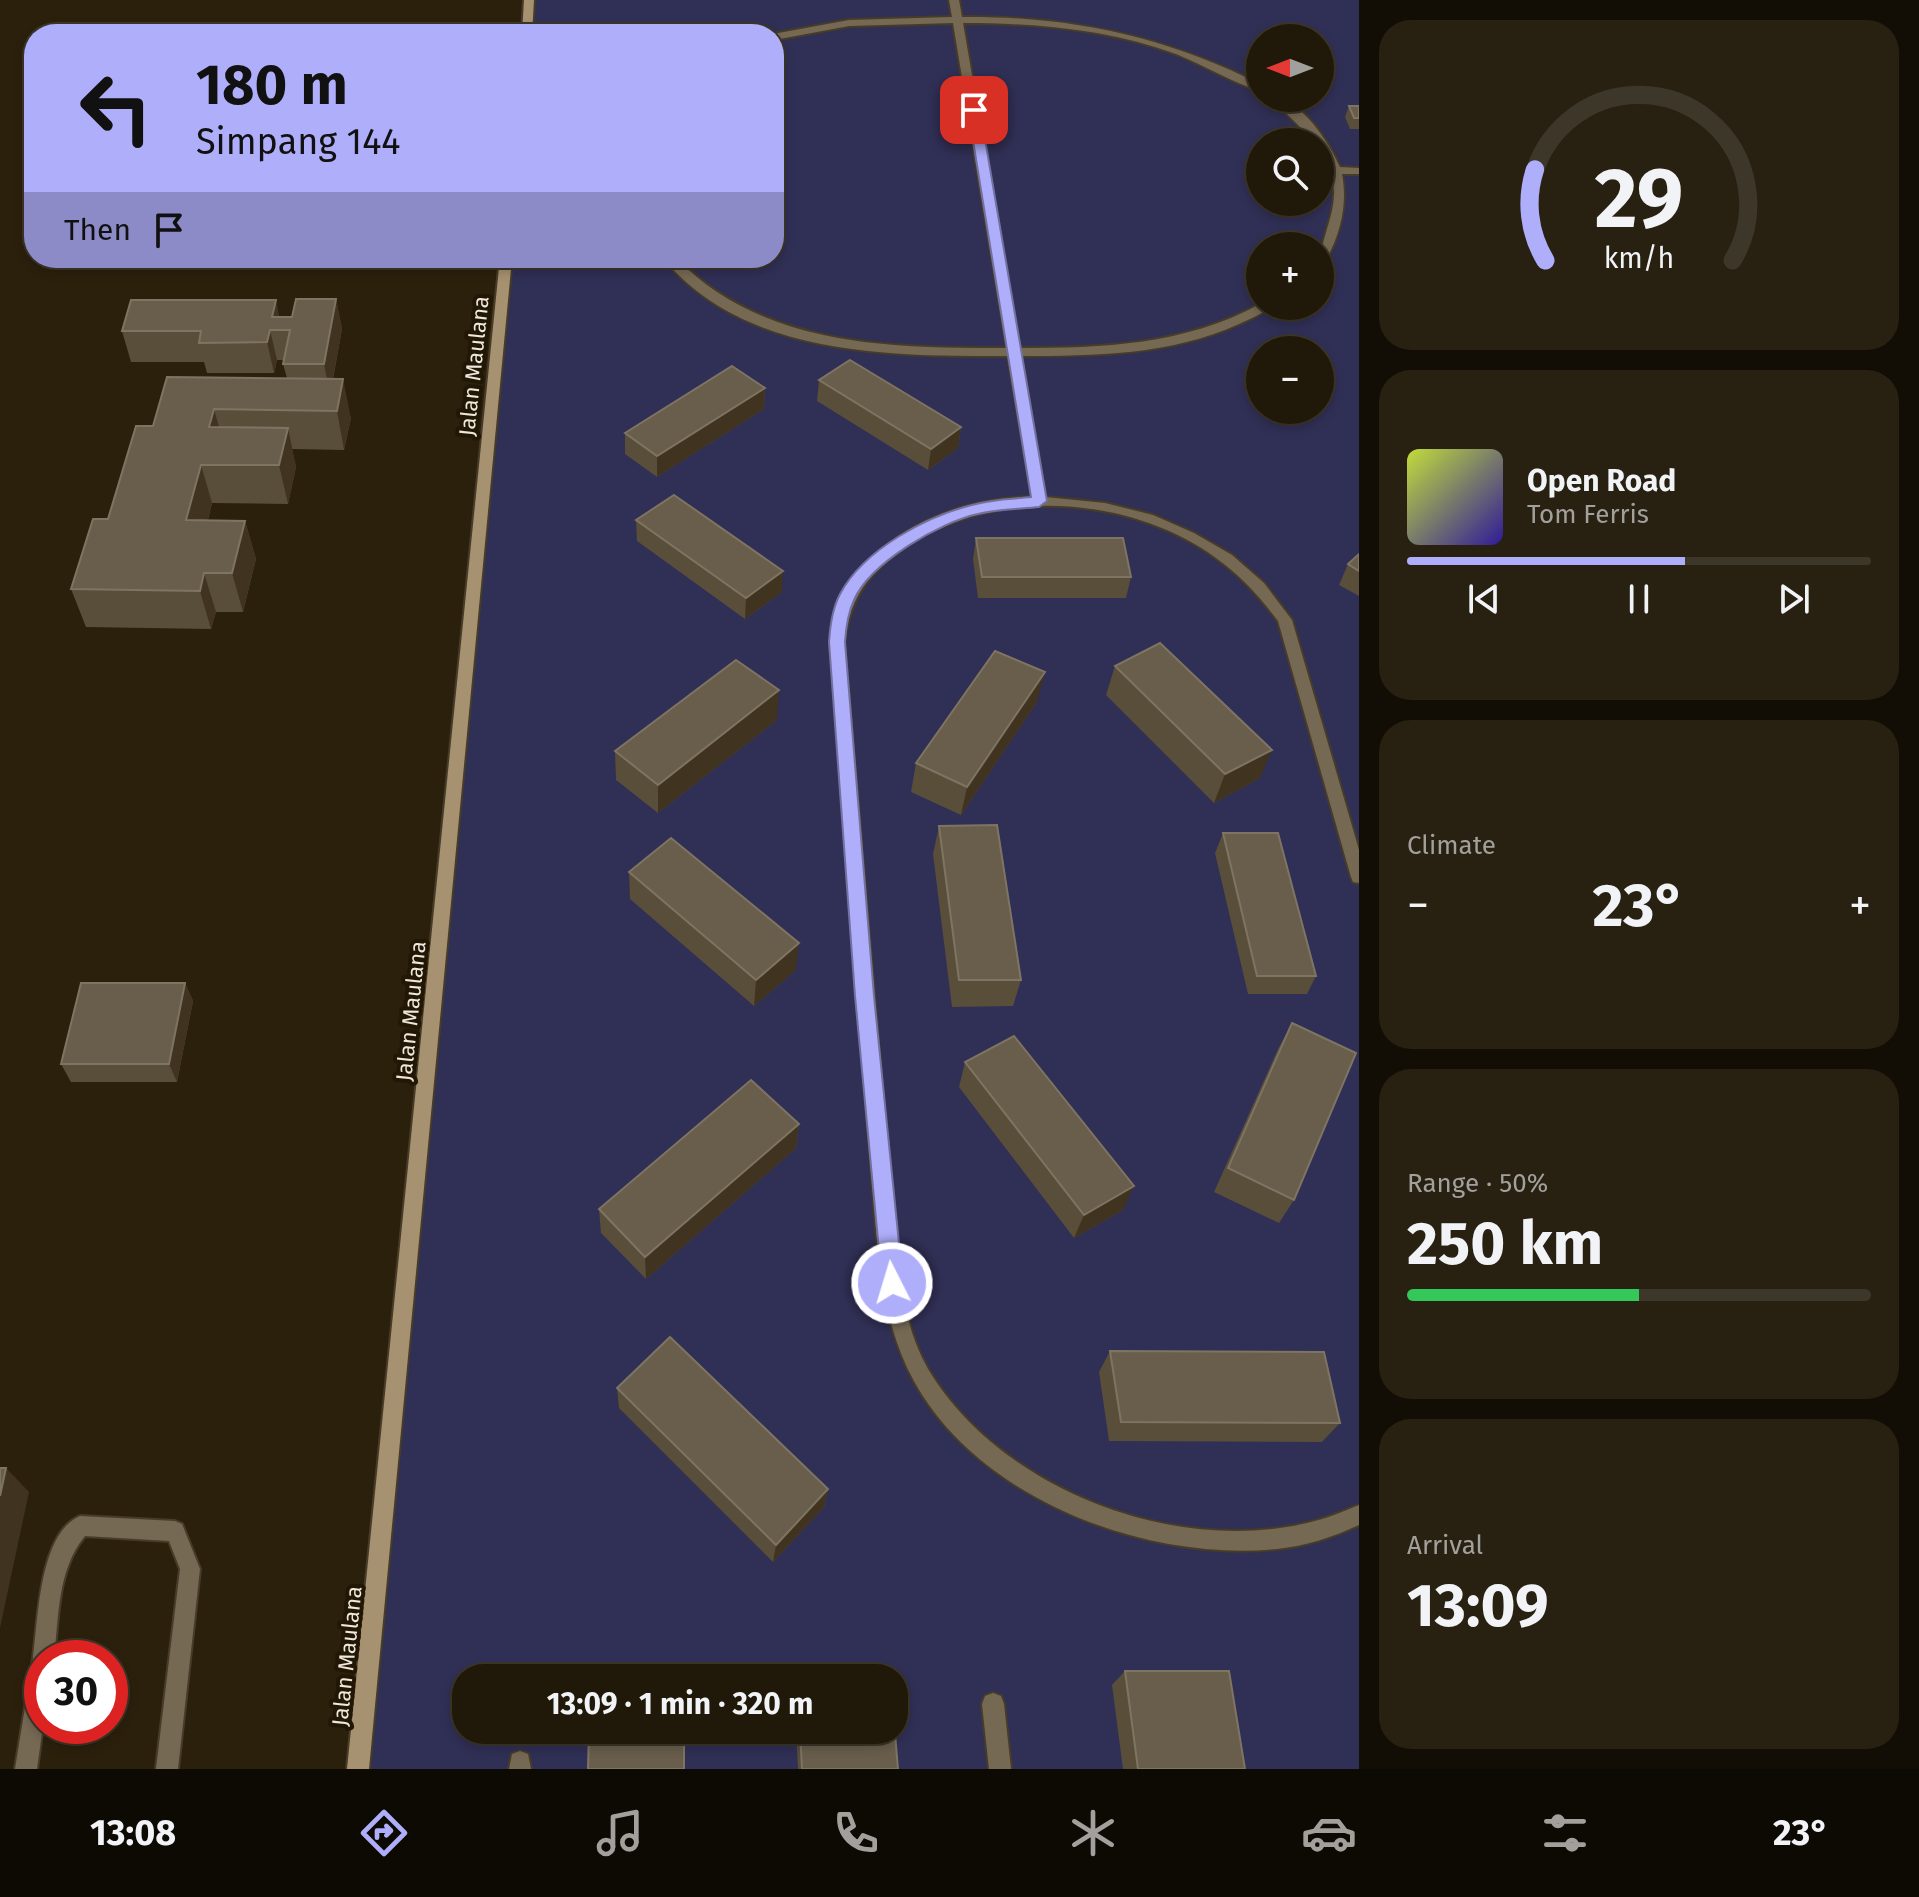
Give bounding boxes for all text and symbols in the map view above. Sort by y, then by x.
north arrow [1246,24,1334,112]
map controls [1246,24,1334,424]
text: 180 m [196,52,348,119]
icon: left [64,56,168,160]
pin [940,76,1008,144]
icon: arrive [952,88,996,132]
text: Simpang 144 [196,120,400,164]
button: search [1246,128,1334,216]
text: 29 [1595,148,1683,248]
icon: arrive [147,208,191,252]
text: Then [64,212,131,248]
button: + [1246,232,1334,320]
text: km/h [1604,241,1674,276]
street label: Jalan Maulana [453,295,495,437]
button: − [1246,336,1334,424]
text: Open Road [1527,463,1676,499]
text: Tom Ferris [1527,499,1649,530]
icon: previous [1462,577,1506,621]
icon: pause [1617,577,1661,621]
icon: next [1772,577,1816,621]
text: Climate [1407,830,1496,861]
text: 23° [1592,870,1686,942]
text: − [1407,879,1429,932]
text: + [1849,879,1871,932]
street label: Jalan Maulana [390,940,432,1082]
text: Range · 50% [1407,1168,1548,1199]
text: 250 km [1407,1208,1603,1280]
position arrow [850,1241,934,1325]
text: Arrival [1407,1530,1483,1561]
text: 13:09 [1407,1570,1549,1642]
street label: Jalan Maulana [326,1585,368,1727]
speed limit sign: 30 [24,1640,128,1744]
text: 13:09 · 1 min · 320 m [547,1686,813,1722]
icon: directions [356,1805,412,1861]
icon: music [592,1805,648,1861]
icon: phone [828,1805,884,1861]
icon: climate [1065,1805,1121,1861]
icon: car [1301,1805,1357,1861]
icon: filters [1537,1805,1593,1861]
text: 13:08 [90,1811,176,1855]
text: 23° [1773,1811,1829,1855]

